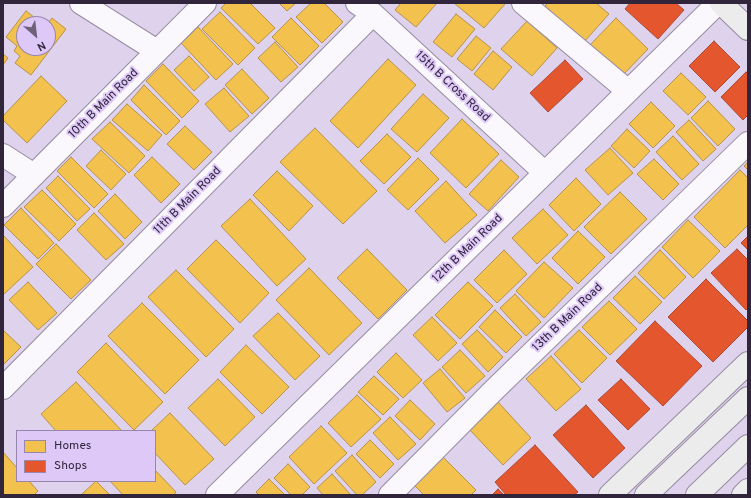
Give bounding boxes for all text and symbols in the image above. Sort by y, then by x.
north arrow [16,16,56,56]
text: N [34,38,48,54]
street label: 15th B Cross Road [412,49,492,125]
street label: 10th B Main Road [66,66,142,142]
street label: 11th B Main Road [151,164,225,238]
street label: 12th B Main Road [430,212,506,286]
street label: 13th B Main Road [530,281,606,355]
legend [16,430,156,482]
text: Homes [54,438,91,454]
text: Shops [54,458,87,474]

